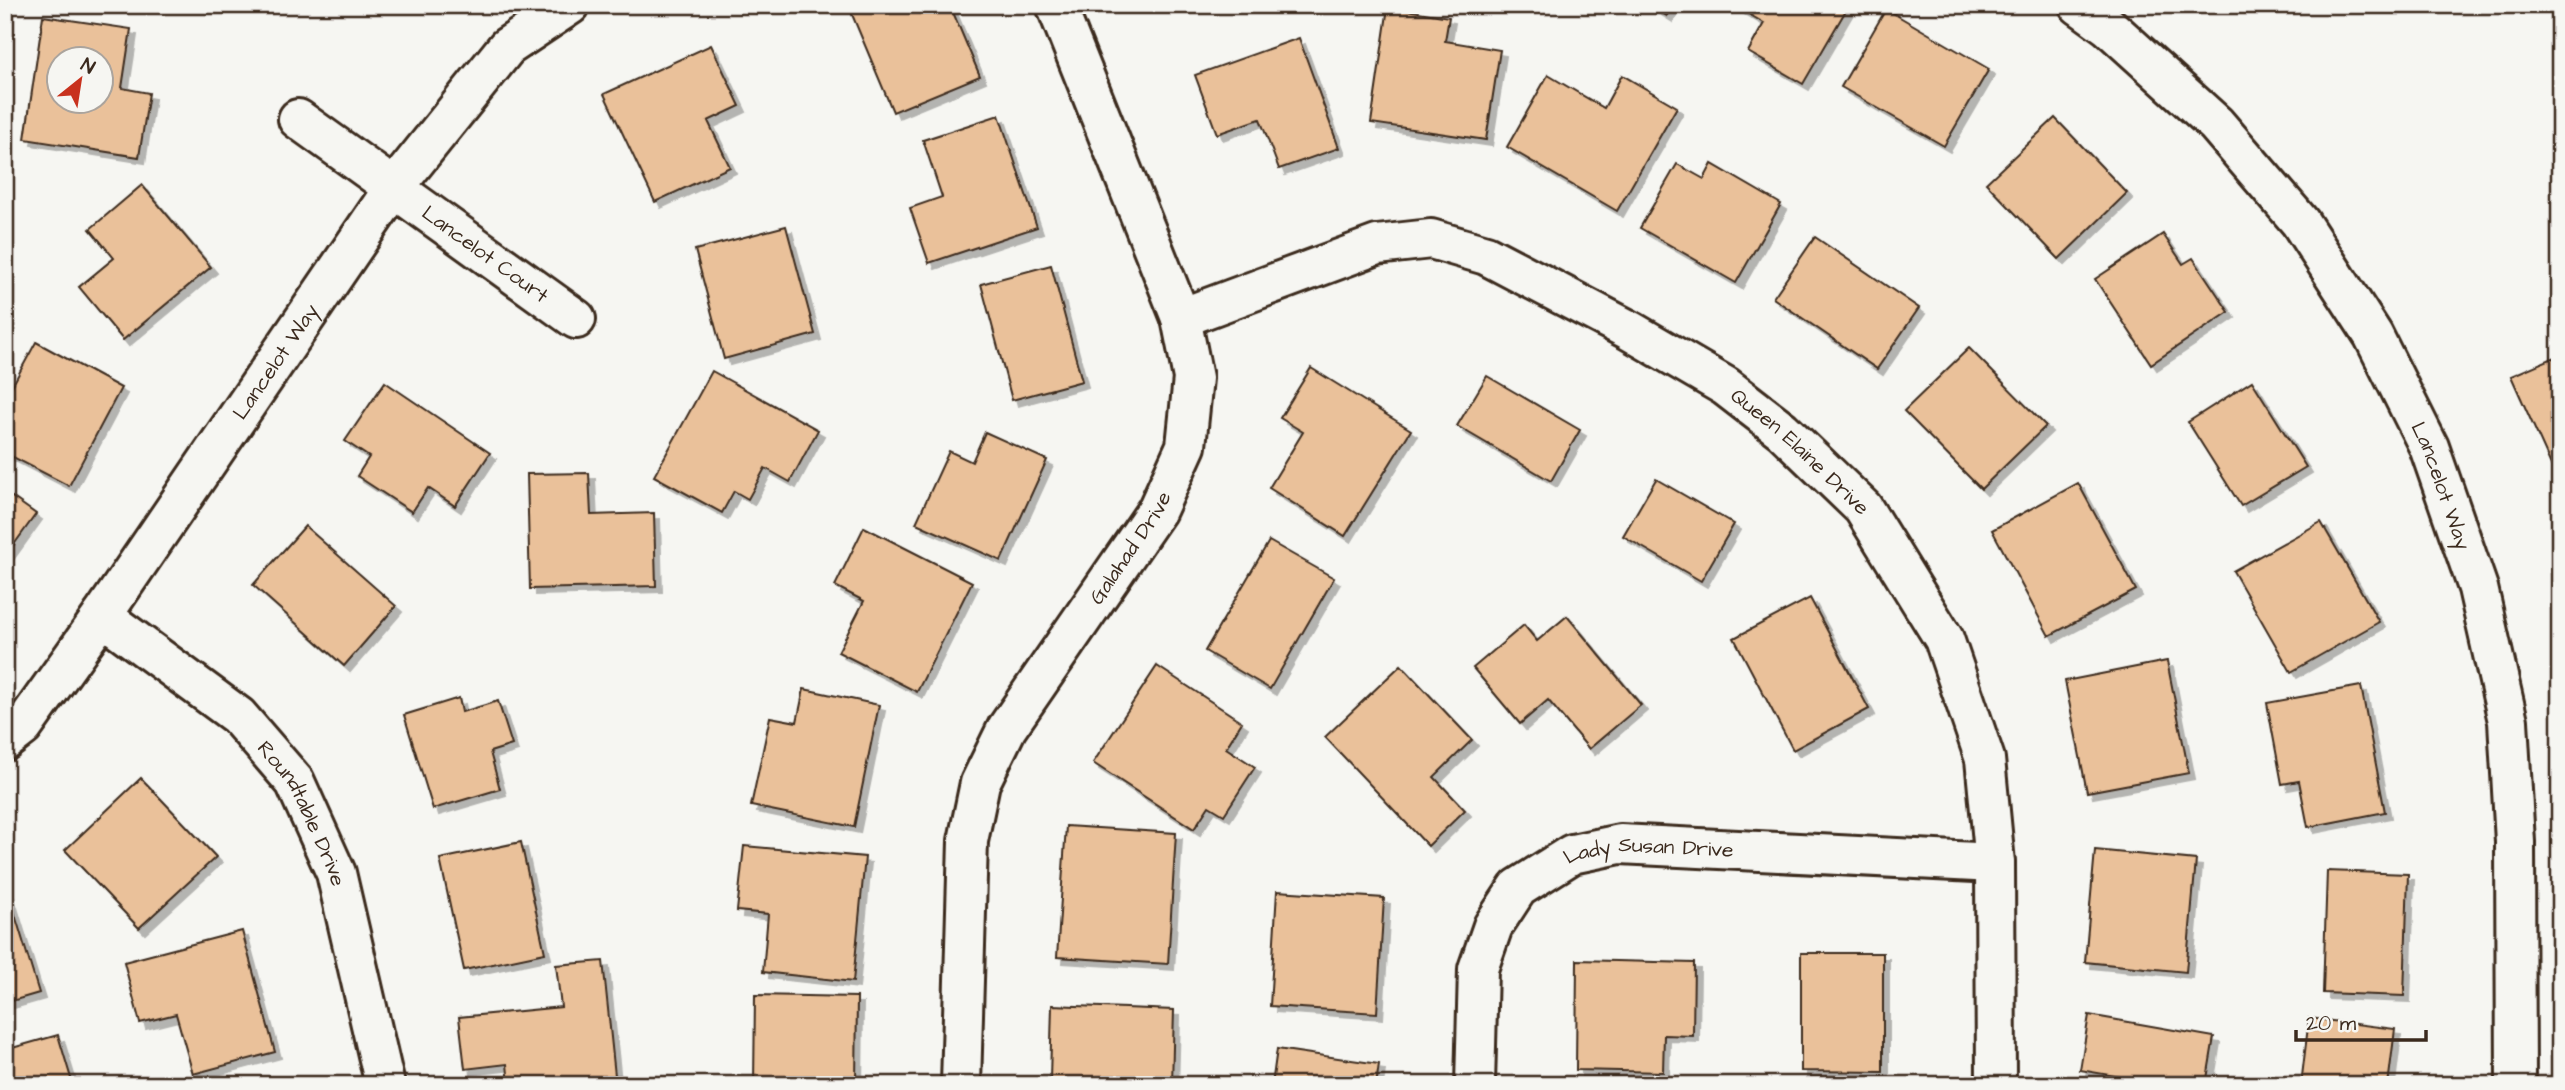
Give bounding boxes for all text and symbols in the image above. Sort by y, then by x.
north arrow [46,46,116,116]
text: N [76,52,100,81]
street label: Lancelot Court [416,198,555,310]
street label: Lancelot Way [226,297,327,425]
street label: Queen Elaine Drive [1725,381,1876,521]
street label: Lancelot Way [2404,417,2478,555]
street label: Galahad Drive [1082,487,1178,610]
street label: Roundtable Drive [251,734,353,889]
street label: Lady Susan Drive [1557,829,1734,871]
scale bar [2296,999,2425,1043]
text: 20 m [2306,1009,2357,1038]

